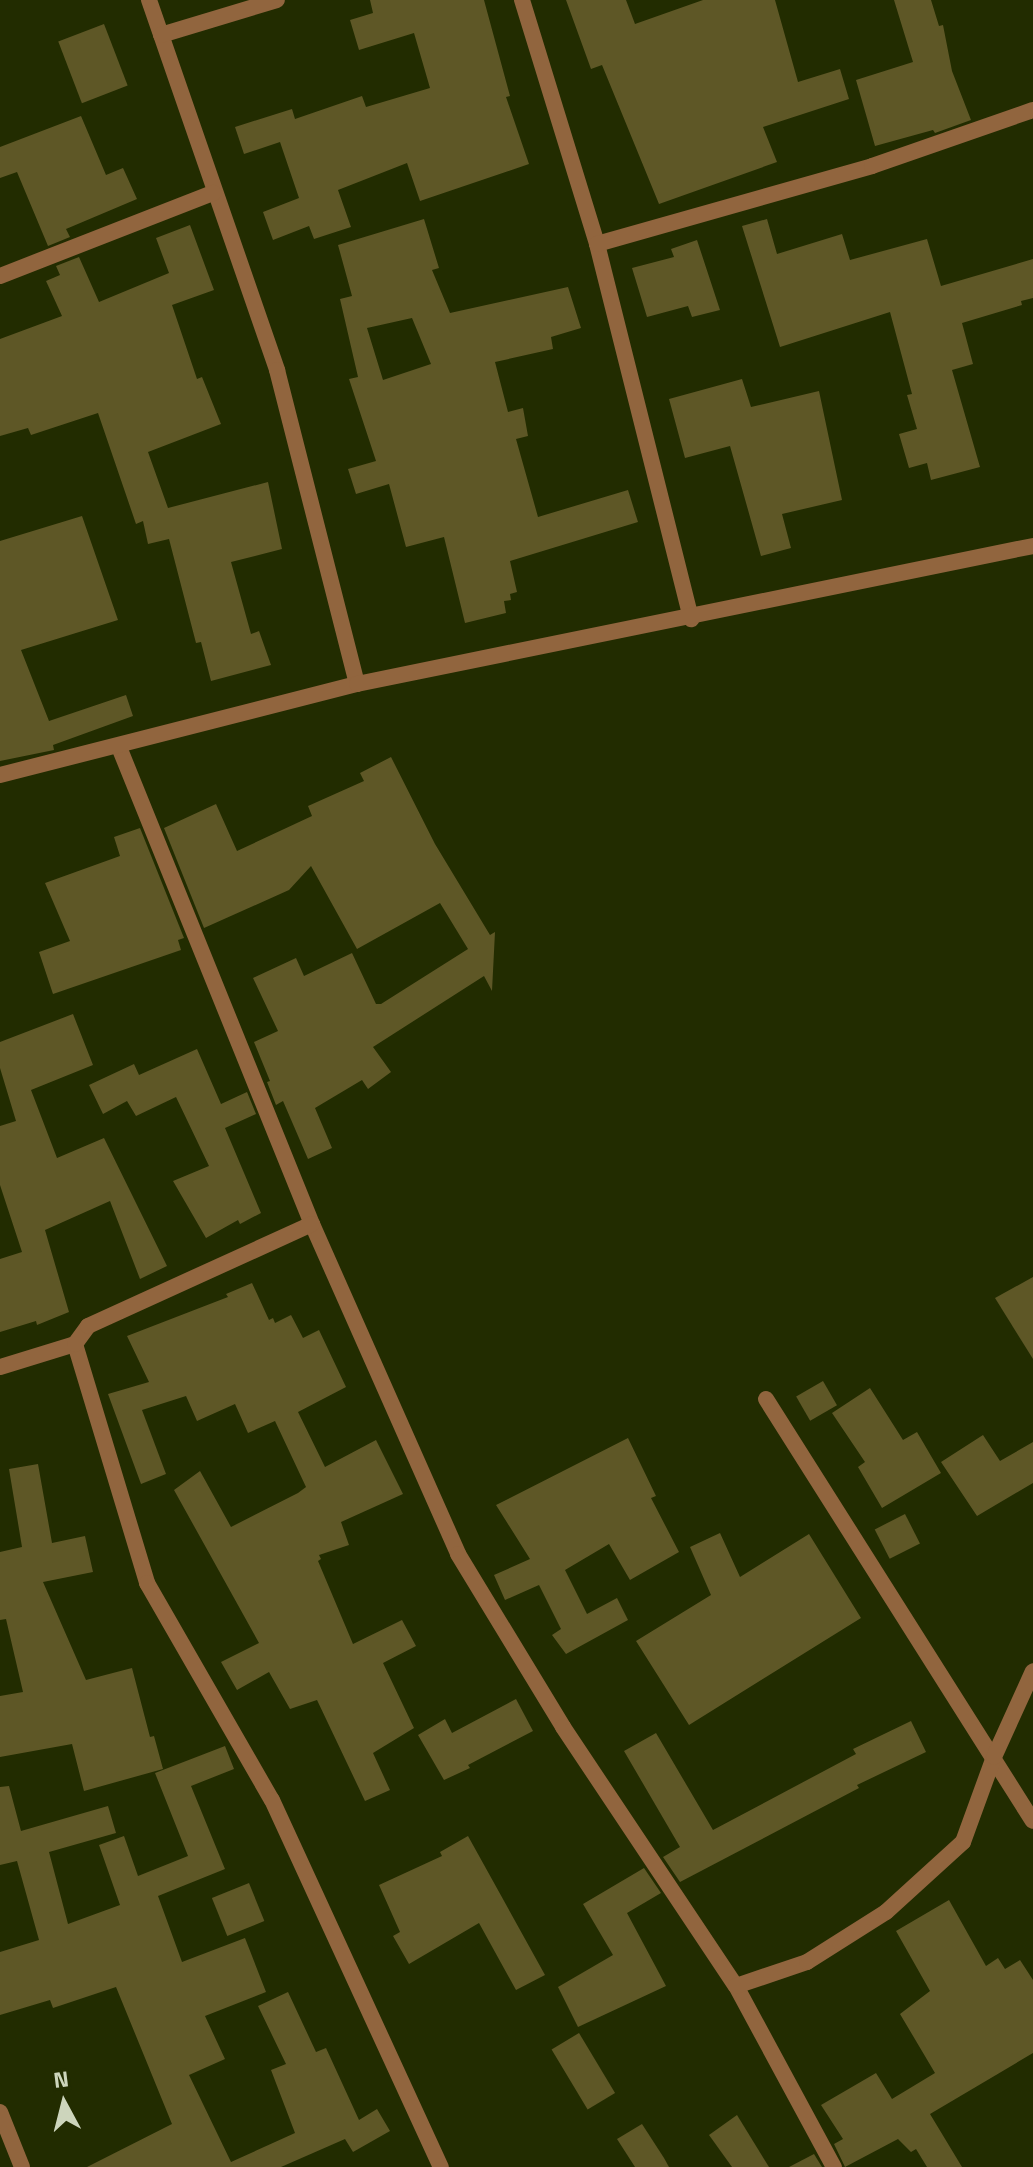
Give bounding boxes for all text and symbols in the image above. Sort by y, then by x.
text: N [51,2061,71,2097]
north arrow [24,2063,104,2143]

